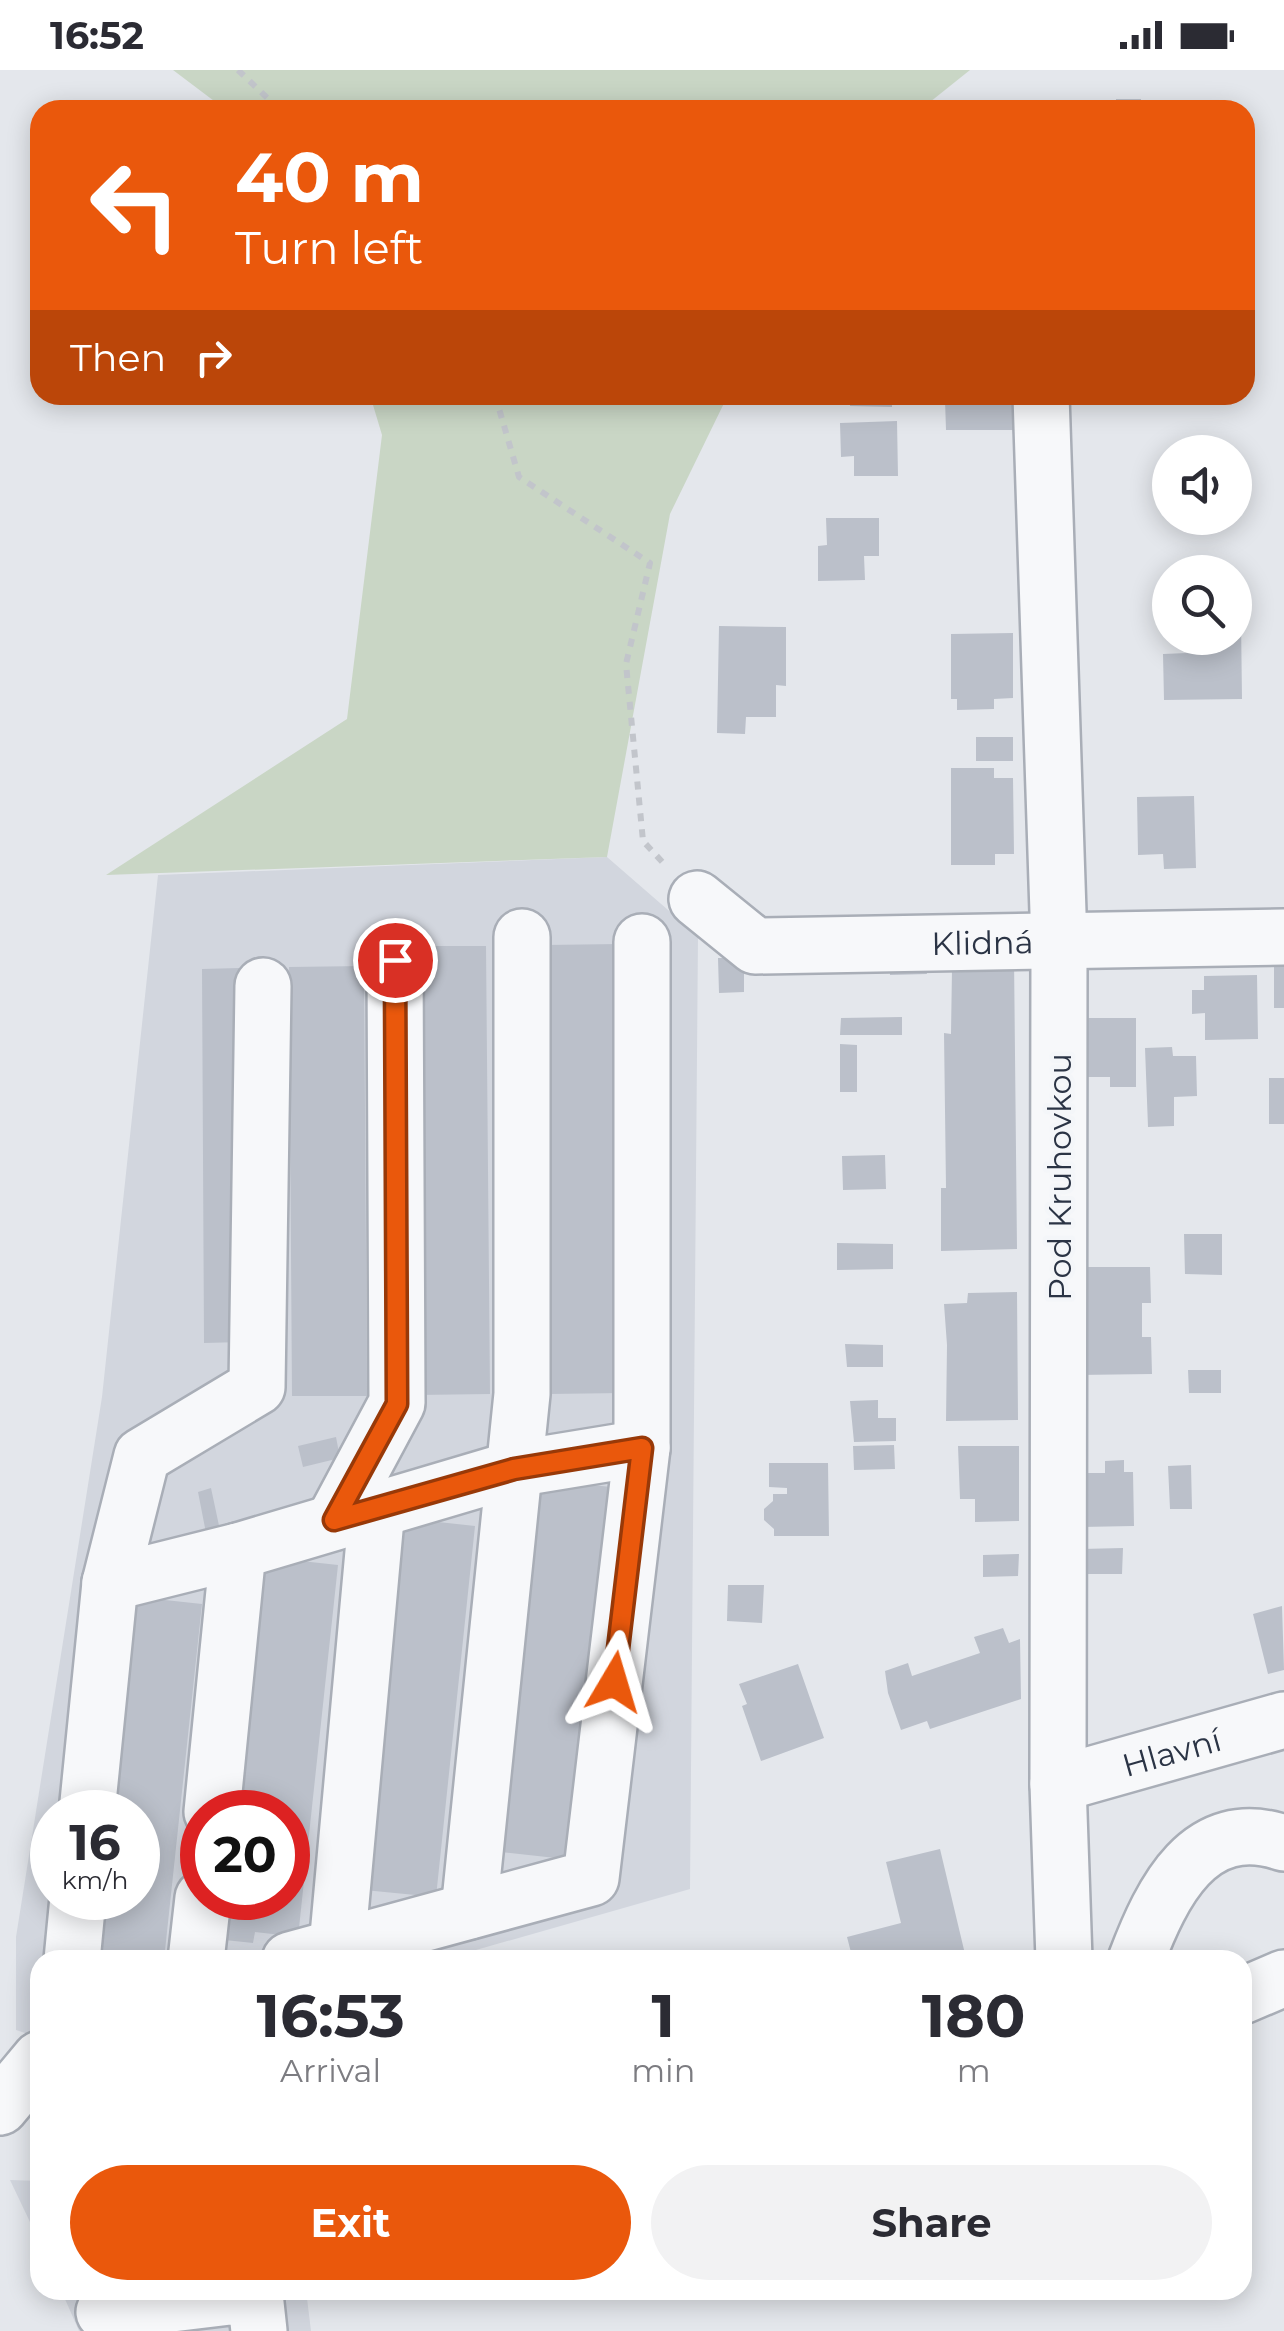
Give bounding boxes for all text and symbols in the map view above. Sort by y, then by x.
text: 16:52 [50,12,144,59]
text: 40 m [235,134,424,220]
icon: left [70,140,200,270]
text: Turn left [235,220,423,275]
icon: right [186,330,241,385]
text: Then [70,334,166,381]
map controls [1152,435,1252,655]
button: sound [1152,435,1252,535]
button: search [1152,555,1252,655]
pin [353,918,438,1003]
street label: Klidná [931,922,1034,962]
icon: arrive [368,933,423,988]
street label: Pod Kruhovkou [1040,1053,1079,1301]
position arrow [562,1630,666,1734]
street label: Hlavní [1118,1719,1227,1784]
speed limit sign: 20 [180,1790,310,1920]
text: 16 [69,1812,121,1873]
text: km/h [62,1865,128,1895]
text: 16:53 [256,1979,405,2052]
text: 1 [651,1979,675,2052]
text: 180 [922,1979,1026,2052]
text: Arrival [280,2051,381,2090]
text: min [631,2051,695,2090]
text: m [957,2051,991,2090]
button: Exit [70,2165,631,2280]
button: Share [651,2165,1212,2280]

